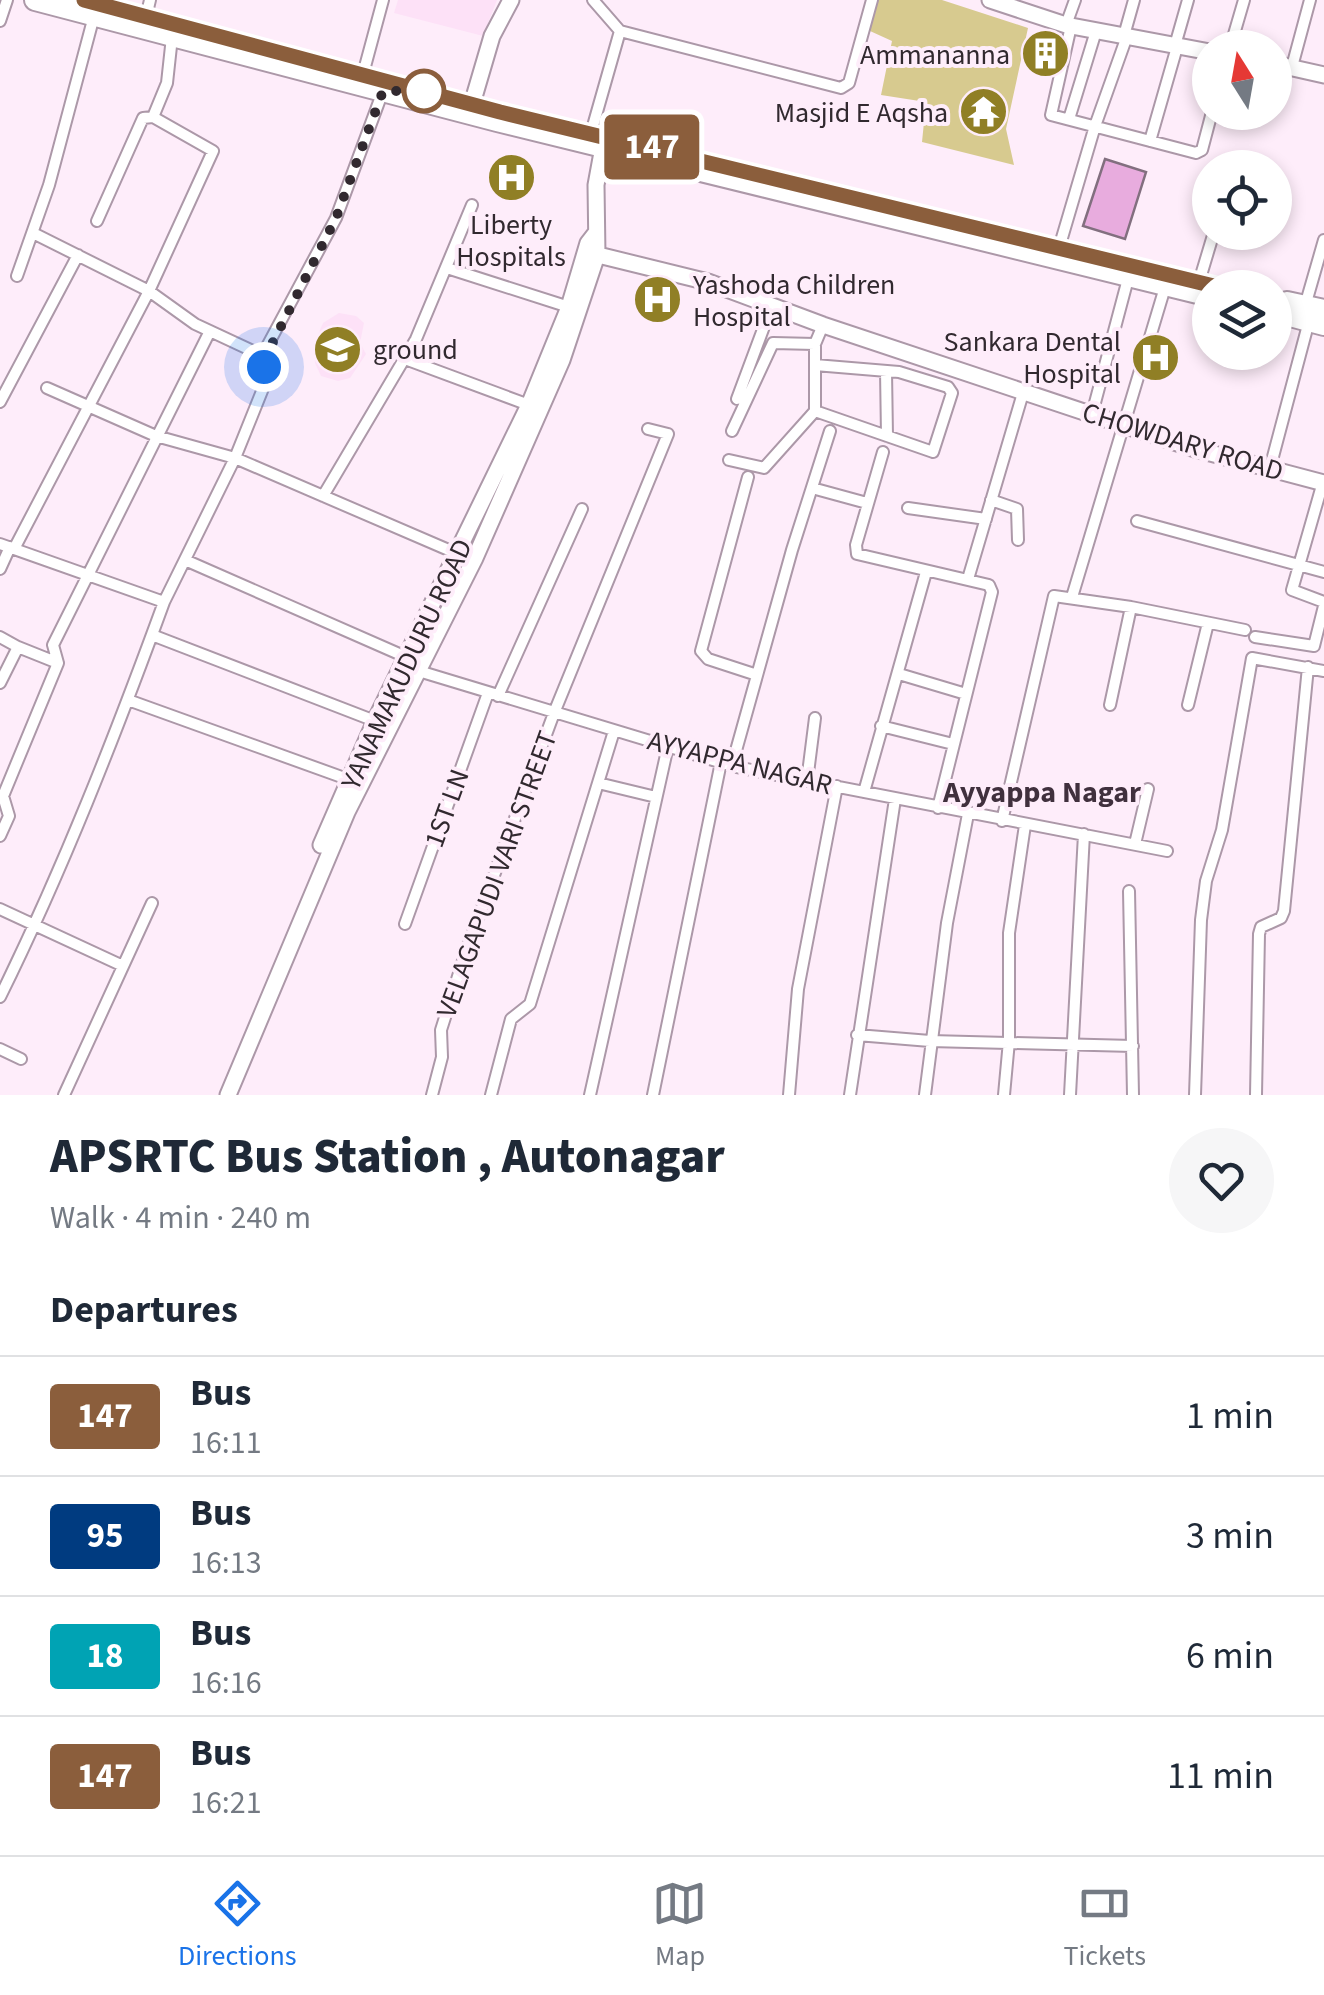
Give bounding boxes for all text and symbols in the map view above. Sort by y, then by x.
building icon: Ammananna [1019,28,1071,80]
north arrow [1192,30,1292,130]
map controls [1192,30,1292,370]
place label: Ammananna [860,35,1010,75]
unlabelled marker [403,70,445,112]
temple icon: Masjid E Aqsha [957,86,1009,138]
place label: Masjid E Aqsha [775,93,948,133]
line badge: 147 [594,114,710,180]
text: 147 [624,122,680,172]
button: locate [1192,150,1292,250]
hospital icon: Liberty Hospitals [485,151,537,203]
place label: Liberty Hospitals [456,205,566,277]
place label: Yashoda Children Hospital [692,265,895,337]
button: layers [1192,270,1292,370]
hospital icon: Yashoda Children Hospital [632,274,684,326]
place label: Sankara Dental Hospital [944,322,1121,394]
school or university icon: ground [312,323,364,375]
place label: ground [373,330,458,370]
hospital icon: Sankara Dental Hospital [1130,331,1182,383]
your location [239,342,289,392]
street label: CHOWDARY ROAD [1077,392,1288,492]
street label: YANAMAKUDURU ROAD [331,532,483,797]
street label: AYYAPPA NAGAR [643,721,836,805]
street label: VELAGAPUDI VARI STREET [426,725,567,1023]
street label: 1ST LN [414,764,480,853]
district label: Ayyappa Nagar [942,771,1141,814]
text: APSRTC Bus Station , Autonagar [50,1123,725,1191]
button: heart [1169,1128,1274,1233]
text: Walk · 4 min · 240 m [50,1195,311,1241]
text: Departures [50,1283,238,1337]
text: Bus [190,1366,251,1420]
text: 1 min [1186,1389,1274,1443]
text: 147 [77,1391,133,1441]
text: 16:11 [190,1420,262,1466]
text: Bus [190,1486,251,1540]
text: 3 min [1186,1509,1274,1563]
text: 95 [87,1511,123,1561]
text: 16:13 [190,1540,262,1586]
text: Bus [190,1606,251,1660]
text: 6 min [1186,1629,1274,1683]
text: 18 [87,1631,123,1681]
text: 16:16 [190,1660,262,1706]
text: Bus [190,1726,251,1780]
text: 11 min [1167,1749,1274,1803]
text: 147 [77,1751,133,1801]
text: 16:21 [190,1780,262,1826]
tab: Directions [178,1876,296,1976]
tab: Map [652,1876,707,1976]
tab: Tickets [1063,1876,1146,1976]

